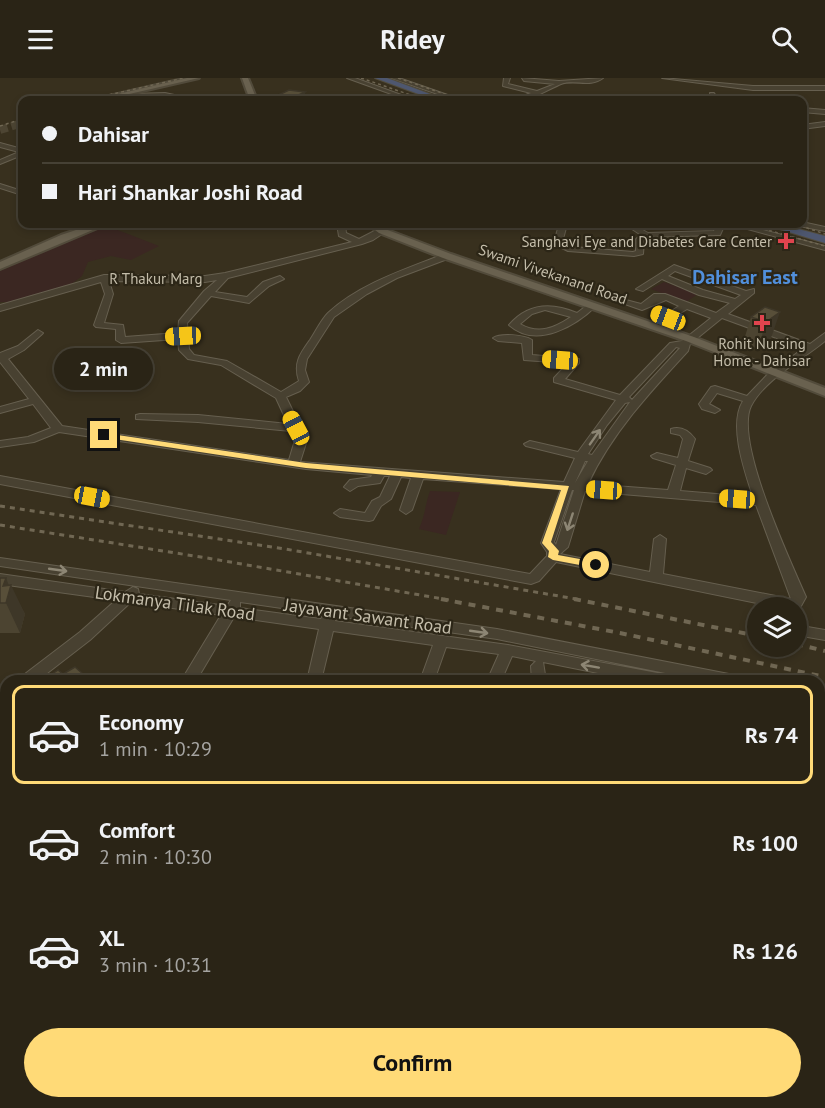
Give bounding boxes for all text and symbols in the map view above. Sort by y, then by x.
text: Ridey [380,22,445,56]
icon: menu [24,23,57,56]
icon: search [768,23,801,56]
text: Dahisar [78,120,149,148]
text: Hari Shankar Joshi Road [78,178,303,206]
place label: Sanghavi Eye and Diabetes Care Center [521,232,772,251]
marker: Sanghavi Eye and Diabetes Care Center [777,232,795,250]
street label: Swami Vivekanand Road [476,240,630,308]
district label: Dahisar East [692,264,798,290]
street label: R Thakur Marg [109,269,203,288]
car [648,303,688,333]
marker: Rohit Nursing Home - Dahisar [753,314,771,332]
car [165,326,201,346]
place label: Rohit Nursing Home - Dahisar [713,334,811,370]
callout: 2 min [54,348,154,390]
car [541,350,579,370]
text: 2 min [79,356,128,382]
car [280,408,312,448]
route end [90,421,117,448]
one-way arrow [589,429,601,445]
car [585,480,623,500]
car [73,485,111,509]
car [718,489,756,509]
one-way arrow [564,512,575,531]
route start [582,551,609,578]
one-way arrow [47,565,67,576]
street label: Lokmanya Tilak Road [93,580,257,626]
street label: Jayavant Sawant Road [282,593,453,639]
map controls [747,597,807,657]
button: layers [747,597,807,657]
one-way arrow [469,626,489,637]
one-way arrow [581,660,601,671]
icon: car [27,708,81,762]
text: Economy [99,708,183,736]
text: Rs 74 [745,721,798,749]
text: 1 min · 10:29 [99,736,212,762]
icon: car [27,816,81,870]
text: Comfort [99,816,175,844]
text: Rs 100 [732,829,798,857]
text: 2 min · 10:30 [99,844,212,870]
icon: car [27,924,81,978]
text: XL [99,924,124,952]
text: Rs 126 [732,937,798,965]
text: 3 min · 10:31 [99,952,212,978]
button: Confirm [24,1028,801,1097]

